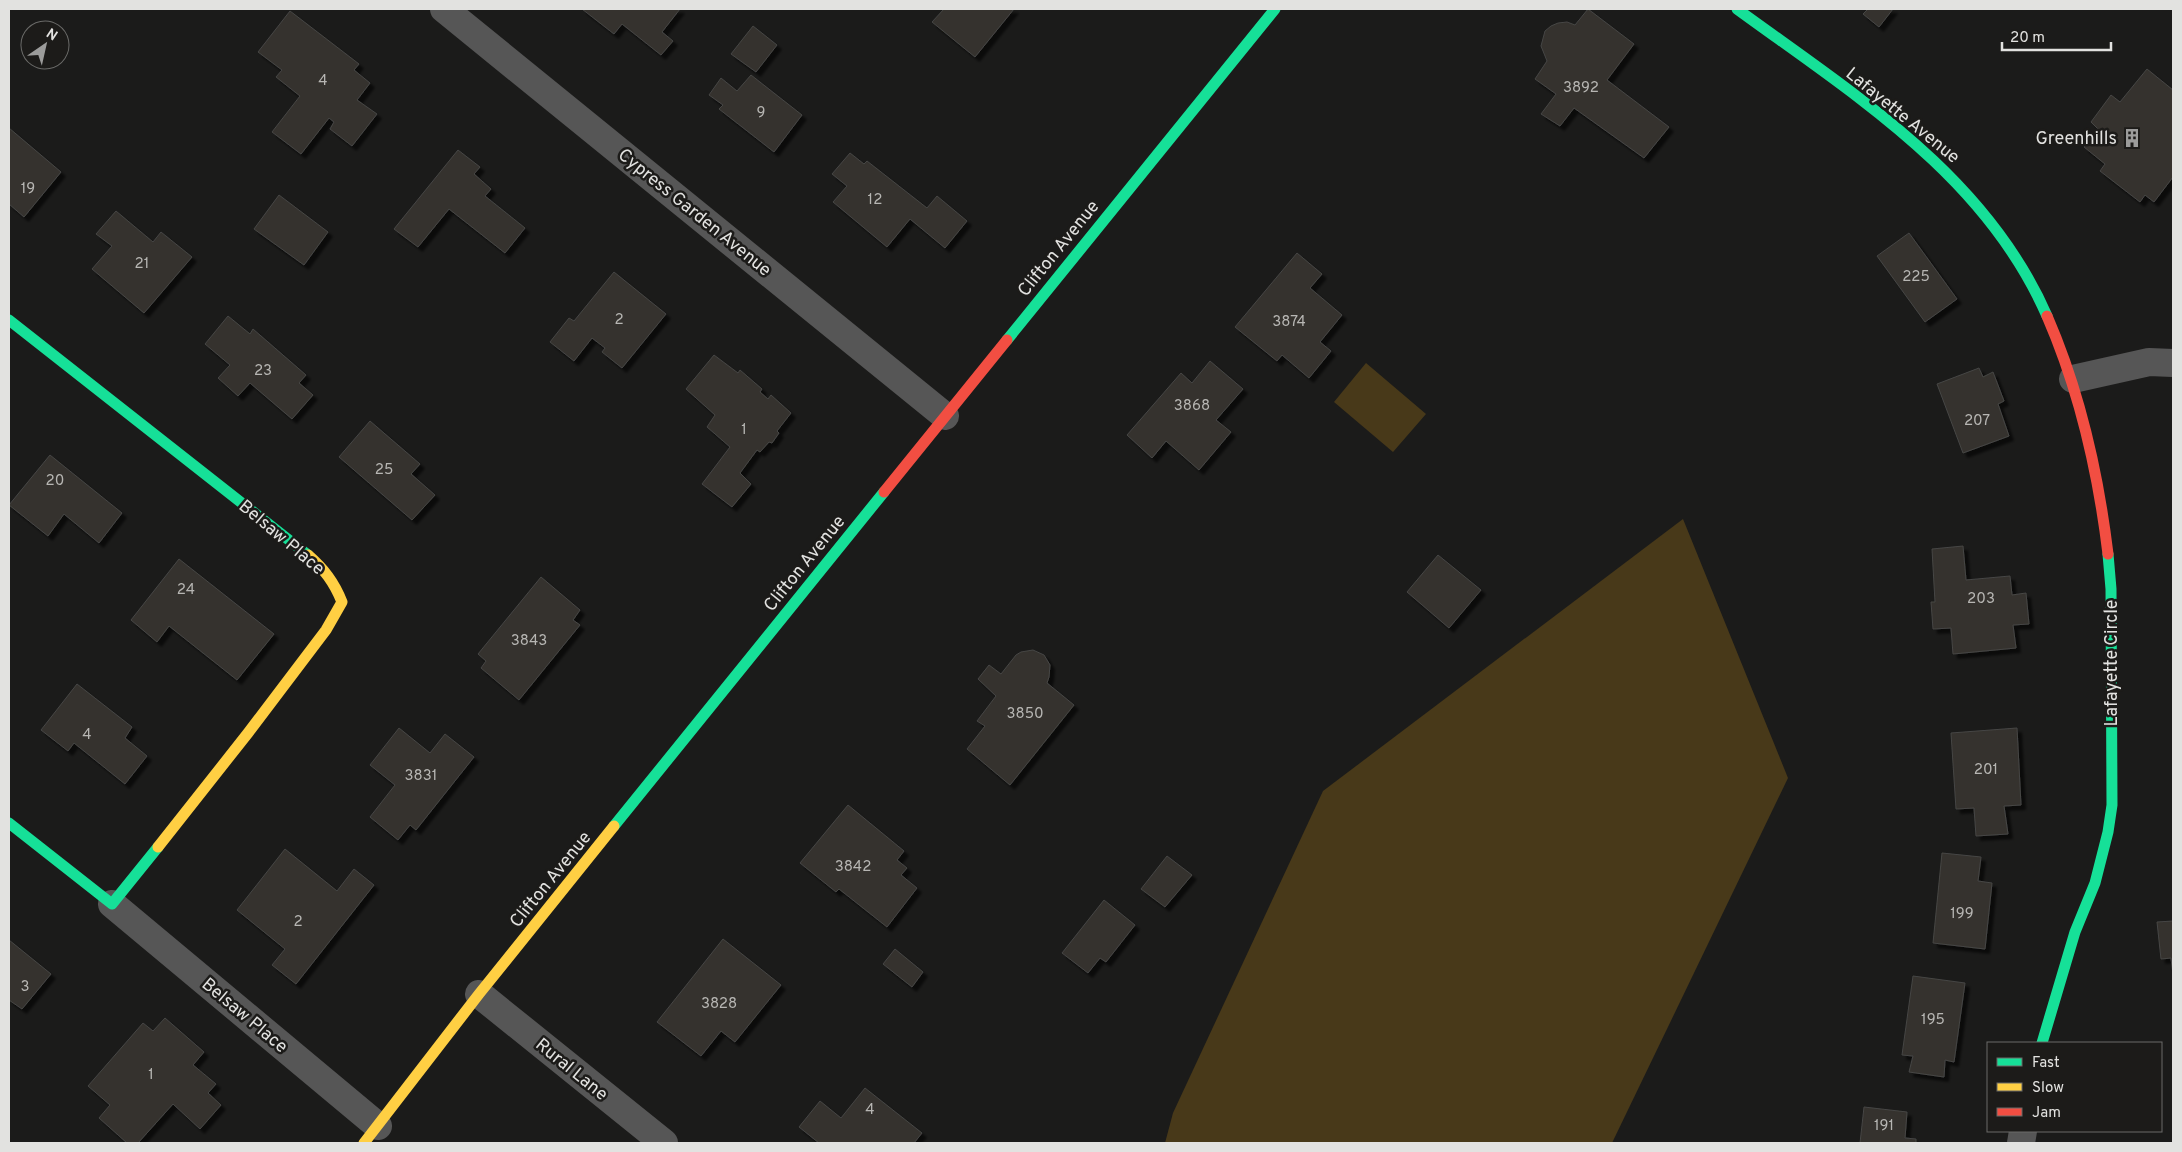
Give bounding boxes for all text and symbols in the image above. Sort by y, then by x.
north arrow [20,20,70,70]
scale bar [2002,20,2111,52]
text: N [43,26,60,45]
text: 20 m [2010,29,2045,48]
street label: Lafayette Avenue [1840,63,1964,169]
house number: 4 [318,72,328,91]
house number: 3892 [1563,79,1599,98]
house number: 9 [757,104,765,123]
building icon: Greenhills [2121,127,2143,149]
place label: Greenhills [2035,128,2117,151]
street label: Cypress Garden Avenue [613,144,775,282]
house number: 19 [21,180,35,199]
house number: 12 [868,191,882,210]
street label: Clifton Avenue [1013,196,1105,302]
house number: 21 [135,255,149,274]
house number: 225 [1902,268,1930,287]
house number: 2 [614,311,624,330]
house number: 3874 [1272,313,1306,332]
house number: 23 [254,362,272,381]
house number: 3868 [1174,397,1210,416]
house number: 207 [1964,412,1990,431]
house number: 1 [741,421,747,440]
house number: 25 [375,461,393,480]
house number: 20 [46,472,64,491]
street label: Belsaw Place [233,495,329,581]
street label: Clifton Avenue [759,511,851,617]
house number: 24 [177,581,195,600]
house number: 203 [1967,590,1995,609]
street label: Lafayette Circle [2101,599,2124,727]
house number: 3843 [511,632,547,651]
house number: 3850 [1006,705,1044,724]
house number: 4 [82,726,92,745]
house number: 201 [1974,761,1998,780]
house number: 3831 [405,767,437,786]
street label: Clifton Avenue [505,827,597,933]
house number: 3842 [835,858,871,877]
house number: 199 [1950,905,1974,924]
house number: 2 [293,913,303,932]
street label: Belsaw Place [196,973,292,1059]
house number: 3 [20,978,30,997]
house number: 3828 [701,995,737,1014]
house number: 195 [1921,1011,1945,1030]
street label: Rural Lane [530,1034,612,1106]
legend [1987,1042,2162,1132]
text: Fast [2032,1054,2060,1073]
house number: 1 [148,1066,154,1085]
text: Slow [2032,1079,2064,1098]
house number: 4 [865,1101,875,1120]
text: Jam [2032,1104,2061,1123]
house number: 191 [1874,1117,1894,1136]

